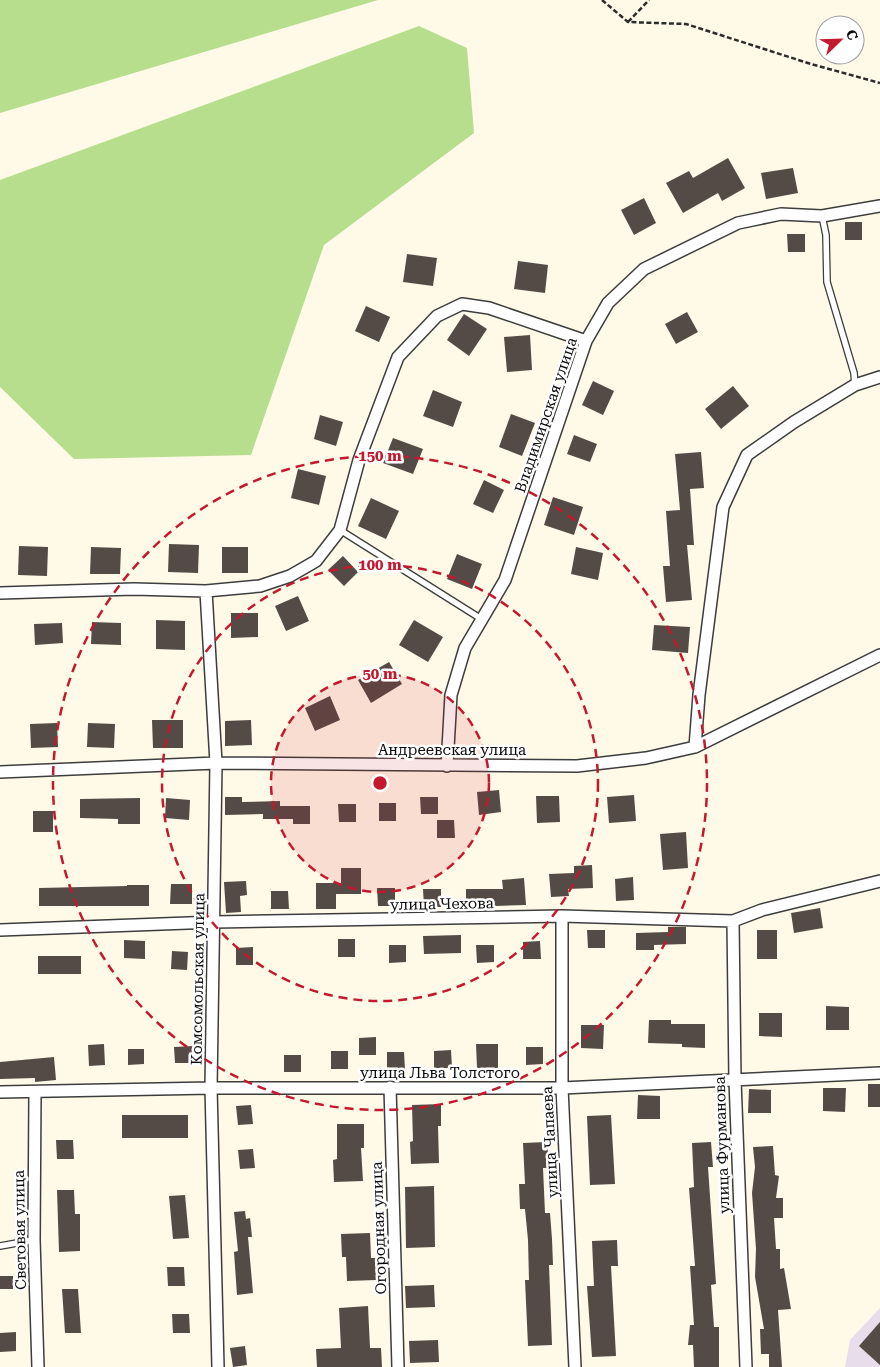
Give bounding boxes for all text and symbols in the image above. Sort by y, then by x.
north arrow [815,15,865,65]
text: С [843,27,861,43]
street label: Владимирская улица [511,335,581,495]
text: 150 m [358,447,402,465]
text: 100 m [358,556,402,574]
text: 50 m [362,665,398,683]
street label: Андреевская улица [378,741,526,759]
centre of rings [371,774,389,792]
street label: Комсомольская улица [187,893,209,1065]
street label: улица Чехова [390,894,494,914]
street label: улица Льва Толстого [360,1064,520,1082]
street label: улица Фурманова [711,1076,733,1214]
street label: улица Чапаева [538,1086,562,1198]
street label: Огородная улица [368,1161,390,1295]
street label: Световая улица [10,1170,30,1290]

